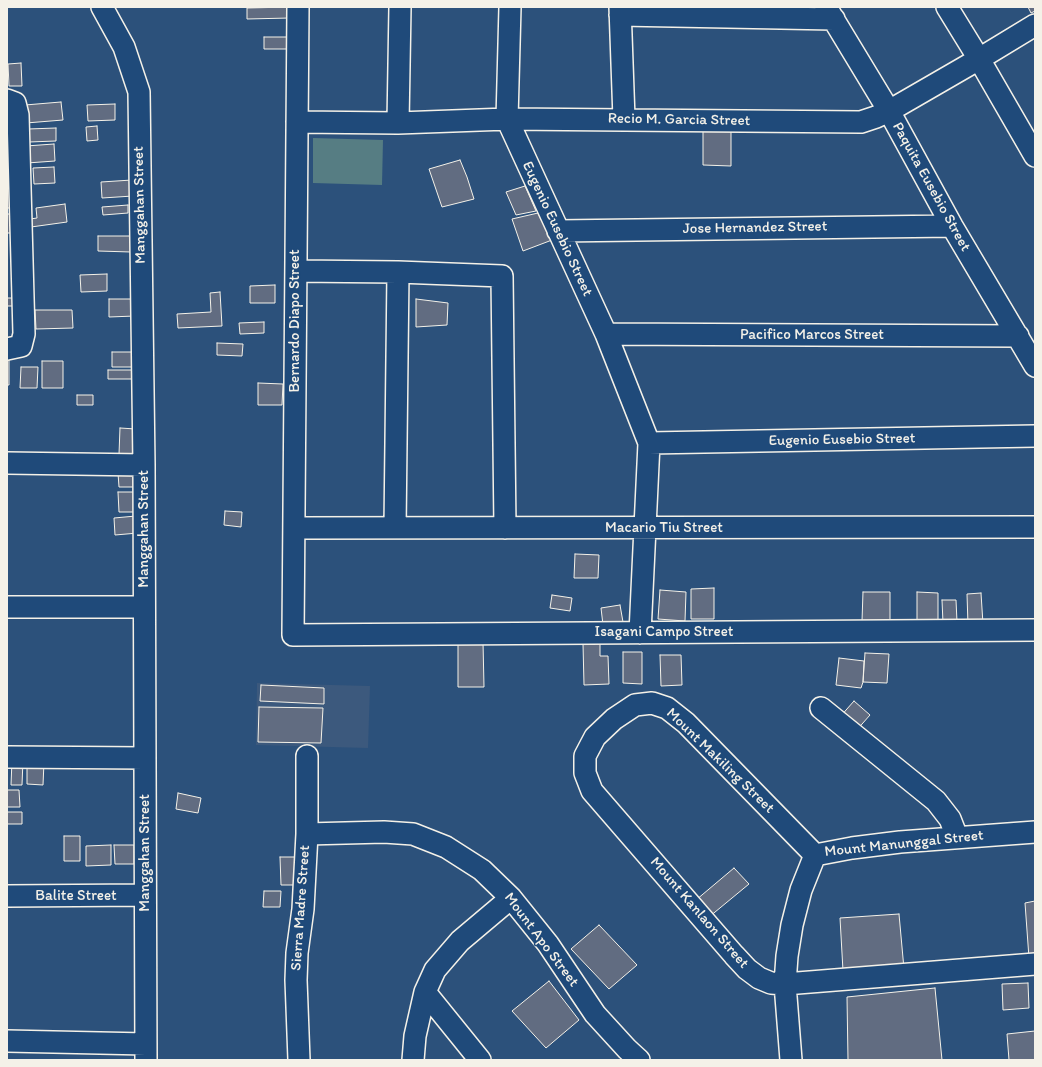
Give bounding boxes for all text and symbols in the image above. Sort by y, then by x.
street label: Recio M. Garcia Street [608,110,750,130]
street label: Paquita Eusebio Street [888,119,974,255]
street label: Manggahan Street [130,146,150,264]
street label: Eugenio Eusebio Street [518,159,596,299]
street label: Jose Hernandez Street [683,218,827,238]
street label: Bernardo Diapo Street [286,249,304,393]
street label: Pacifico Marcos Street [740,326,884,344]
street label: Eugenio Eusebio Street [768,430,916,450]
street label: Manggahan Street [135,470,153,588]
street label: Macario Tiu Street [605,519,723,537]
street label: Isagani Campo Street [595,623,733,641]
street label: Mount Makiling Street [662,705,778,817]
street label: Manggahan Street [136,794,154,912]
street label: Mount Manunggal Street [824,827,984,861]
street label: Sierra Madre Street [288,845,314,971]
street label: Mount Kanlaon Street [646,854,752,972]
street label: Balite Street [35,887,117,905]
street label: Mount Apo Street [500,889,582,991]

